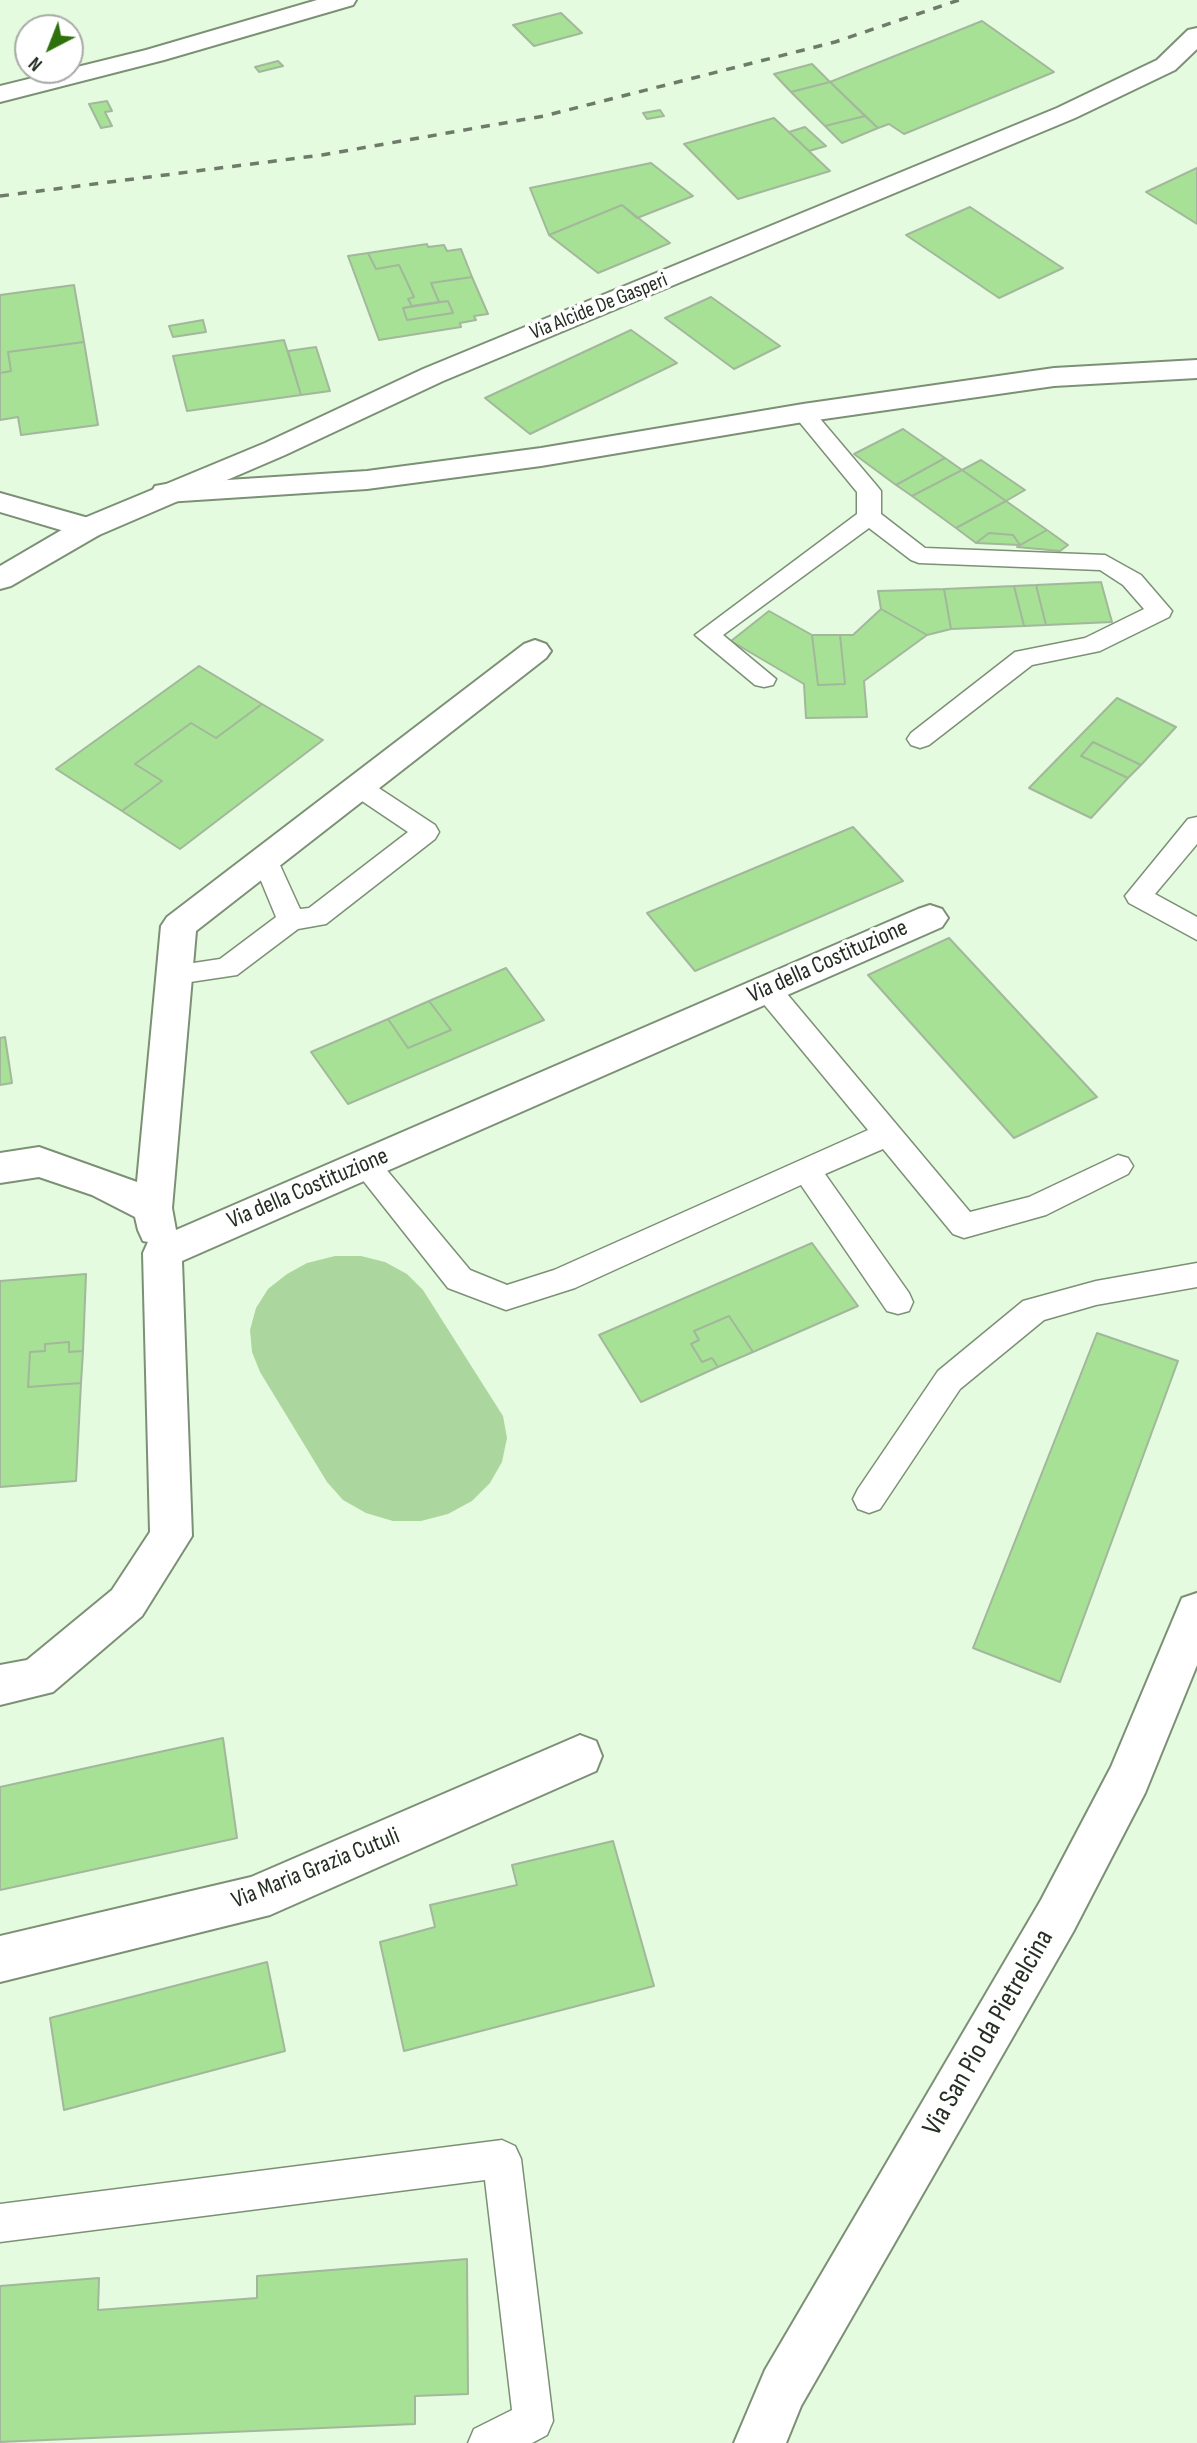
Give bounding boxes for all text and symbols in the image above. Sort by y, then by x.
north arrow [14,14,84,84]
text: N [24,52,47,75]
street label: Via Alcide De Gasperi [527,268,671,346]
street label: Via della Costituzione [744,914,912,1010]
street label: Via della Costituzione [223,1142,393,1236]
street label: Via Maria Grazia Cutuli [228,1822,404,1916]
street label: Via San Pio da Pietrelcina [916,1924,1062,2142]

